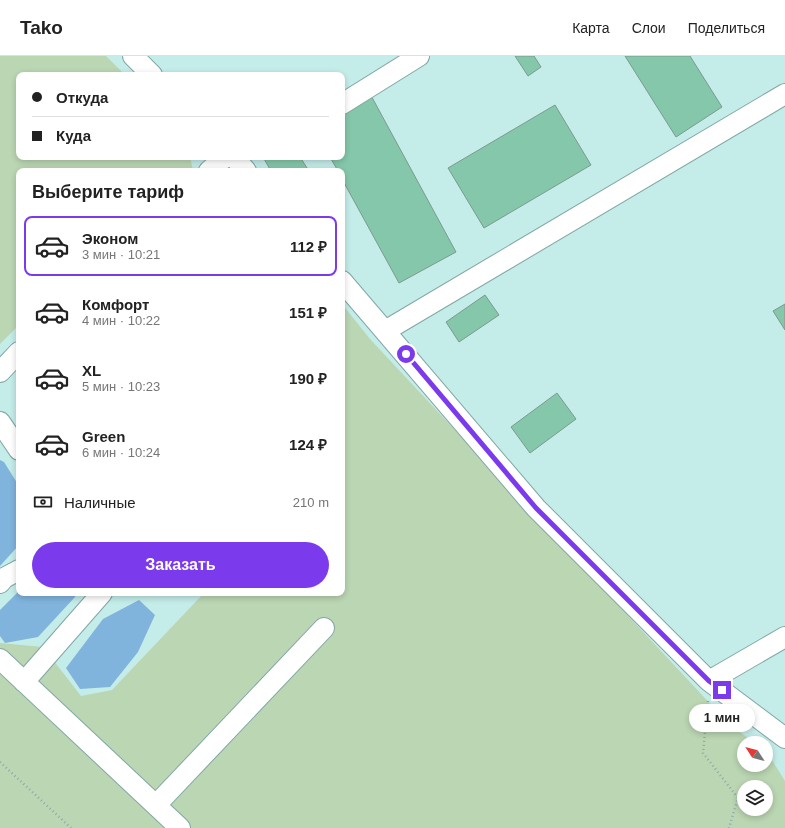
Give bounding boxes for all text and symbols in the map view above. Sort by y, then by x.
text: Tako [20,17,63,38]
text: Карта [572,20,610,36]
text: Слои [632,20,666,36]
text: Поделиться [688,20,765,36]
text: Откуда [56,89,108,106]
text: Куда [56,127,91,144]
text: Выберите тариф [32,182,184,202]
icon: car [34,228,70,264]
text: Эконом [82,230,138,247]
text: 112 ₽ [290,238,327,255]
text: 3 мин · 10:21 [82,247,160,262]
icon: car [34,294,70,330]
text: Комфорт [82,296,149,313]
text: 151 ₽ [289,304,327,321]
text: 4 мин · 10:22 [82,313,160,328]
route start [397,345,415,363]
icon: car [34,360,70,396]
text: XL [82,362,101,379]
text: 190 ₽ [289,370,327,387]
text: 5 мин · 10:23 [82,379,160,394]
icon: car [34,426,70,462]
text: Green [82,428,125,445]
text: 124 ₽ [289,436,327,453]
text: 6 мин · 10:24 [82,445,160,460]
icon: cash [32,491,54,513]
text: Наличные [64,494,136,511]
text: 210 m [293,495,329,510]
button: Заказать [32,542,329,588]
route end [713,681,731,699]
callout: 1 мин [689,704,755,732]
text: 1 мин [704,710,740,725]
north arrow [737,736,773,772]
map controls [737,736,773,816]
button: layers [737,780,773,816]

